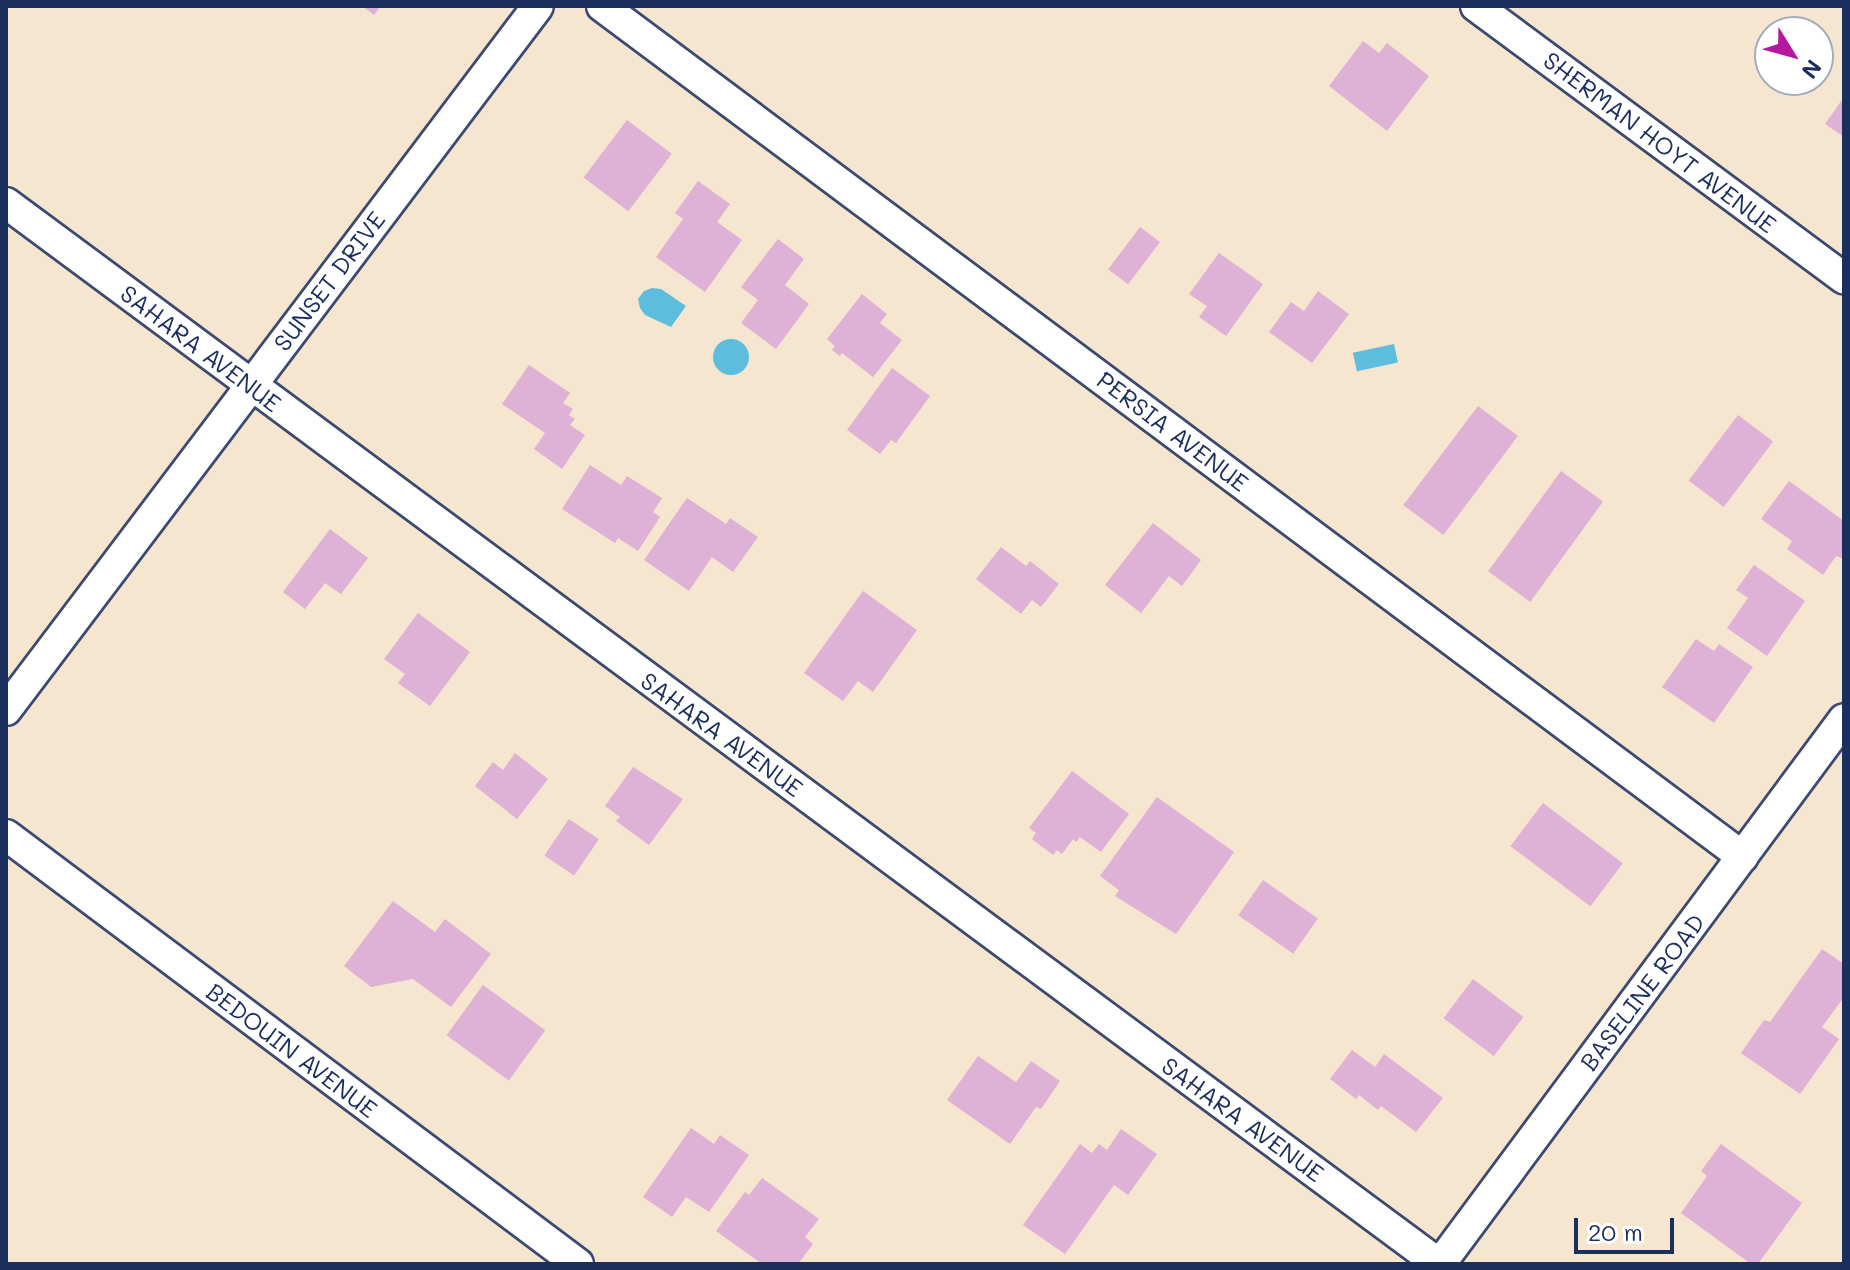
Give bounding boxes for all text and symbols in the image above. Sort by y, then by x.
north arrow [1754,16,1834,96]
street label: SHERMAN HOYT AVENUE [1538,45,1782,239]
text: N [1795,54,1829,85]
street label: SUNSET DRIVE [267,206,391,356]
street label: SAHARA AVENUE [115,278,287,418]
street label: PERSIA AVENUE [1092,365,1254,497]
street label: SAHARA AVENUE [635,666,809,802]
street label: BASELINE ROAD [1574,908,1710,1076]
street label: BEDOUIN AVENUE [201,977,383,1123]
street label: SAHARA AVENUE [1156,1051,1330,1187]
scale bar [1578,1202,1678,1252]
text: 20 m [1588,1216,1643,1247]

